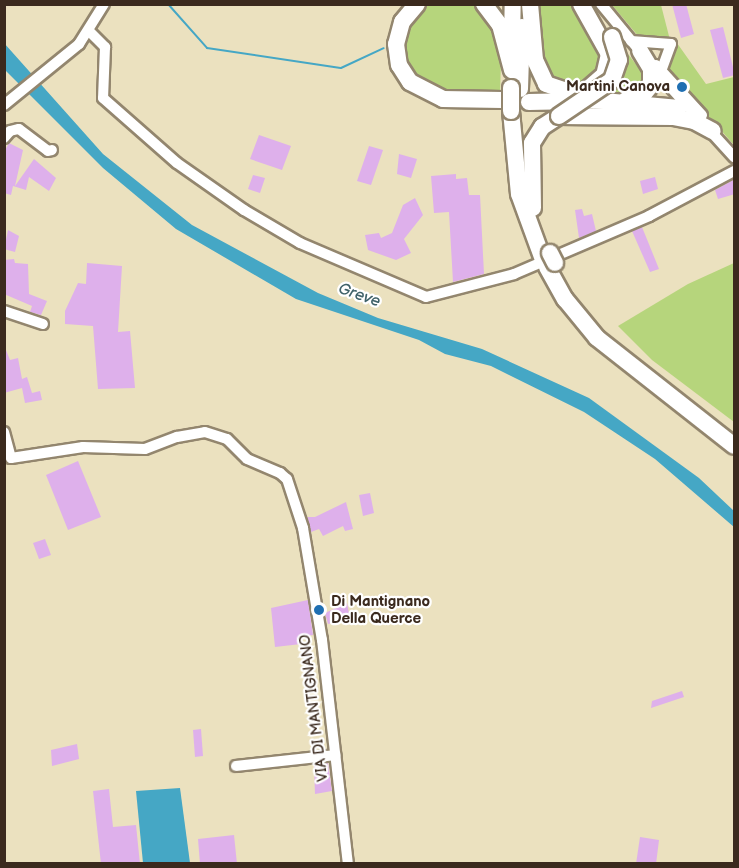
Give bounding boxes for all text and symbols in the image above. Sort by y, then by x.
place label: Martini Canova [566,78,670,96]
marker: Martini Canova [675,80,689,94]
water label: Greve [335,280,383,312]
place label: Di Mantignano Della Querce [331,592,430,627]
marker: Di Mantignano Della Querce [312,603,326,617]
street label: VIA DI MANTIGNANO [296,633,332,783]

